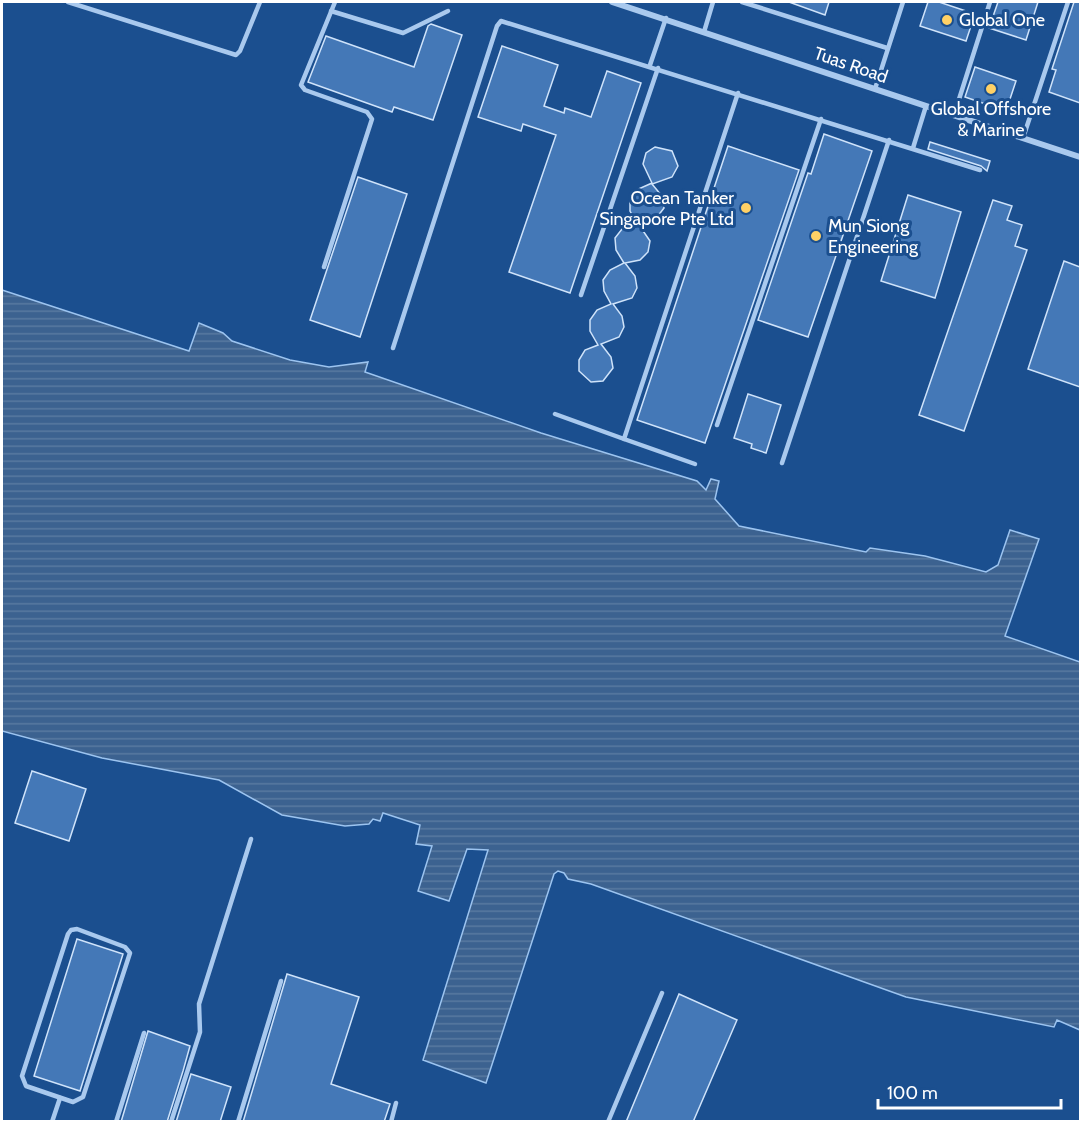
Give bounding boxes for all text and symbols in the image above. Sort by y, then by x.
place label: Global One [959,9,1045,31]
marker: Global One [940,13,954,27]
street label: Tuas Road [811,42,891,88]
marker: Global Offshore & Marine [984,82,998,96]
place label: Global Offshore & Marine [931,98,1051,141]
place label: Ocean Tanker Singapore Pte Ltd [599,187,734,230]
marker: Ocean Tanker Singapore Pte Ltd [739,201,753,215]
place label: Mun Siong Engineering [828,215,919,258]
marker: Mun Siong Engineering [809,229,823,243]
scale bar [878,1072,1061,1110]
text: 100 m [887,1082,938,1104]

